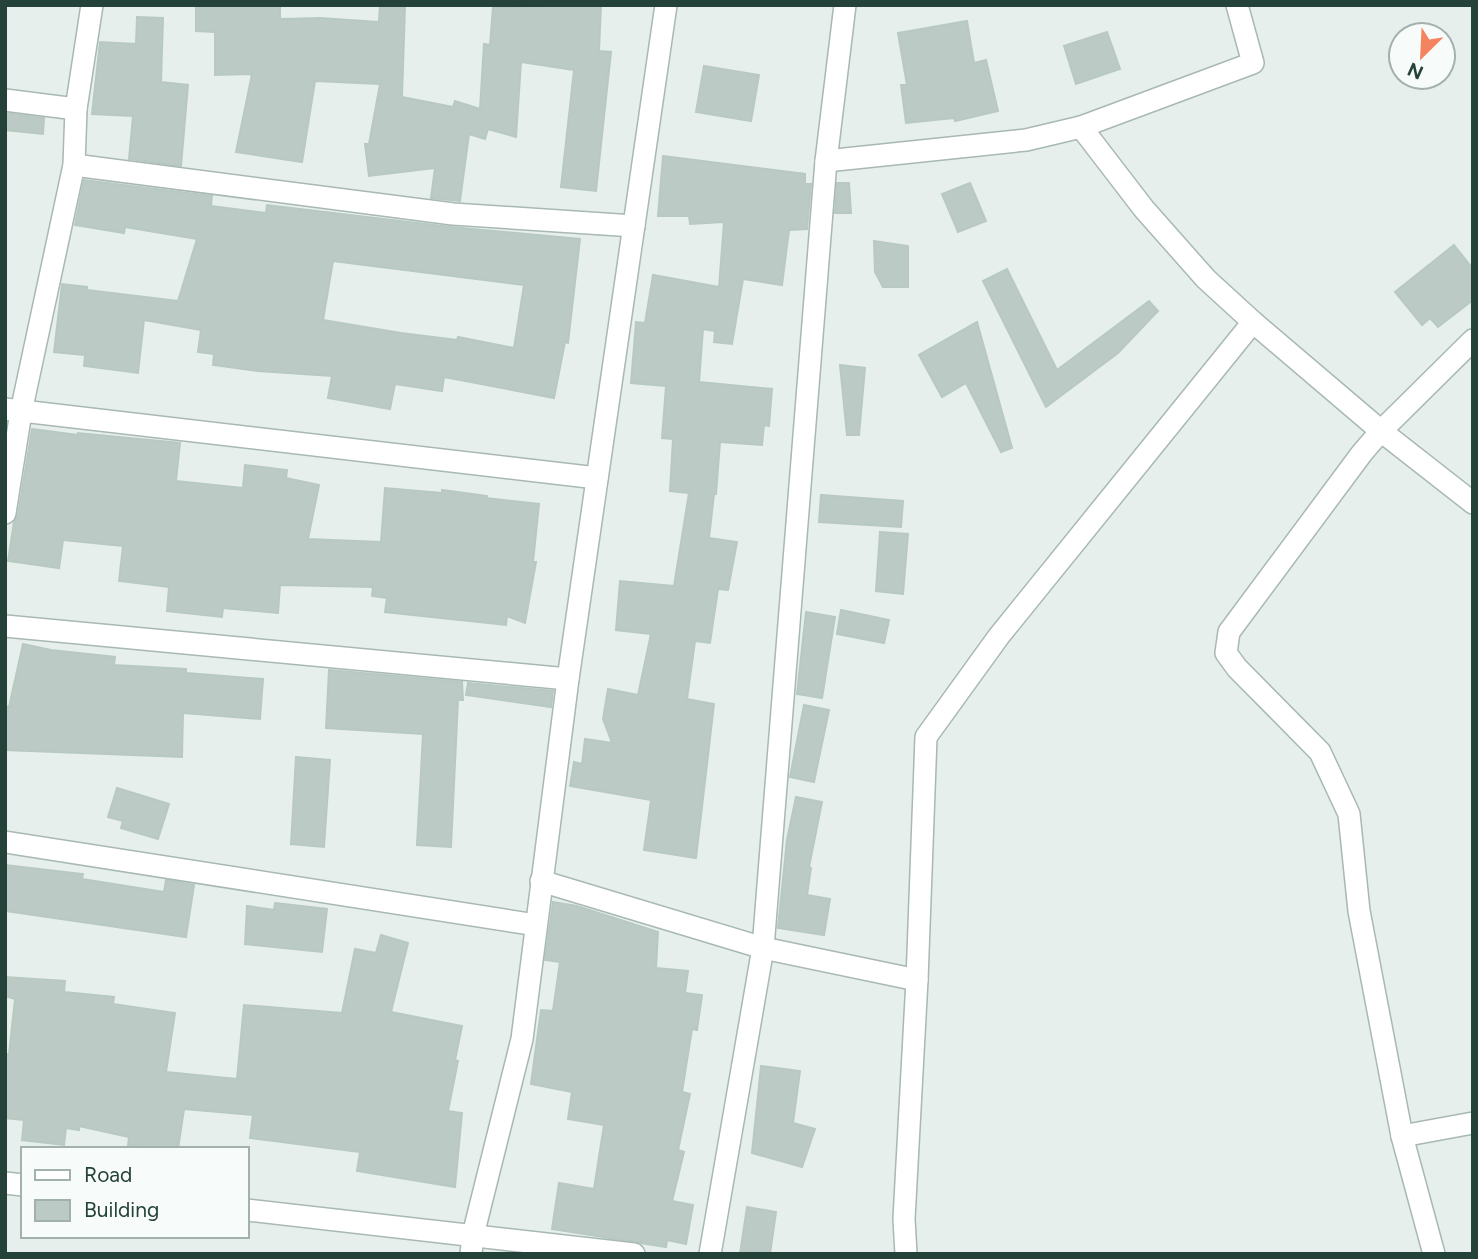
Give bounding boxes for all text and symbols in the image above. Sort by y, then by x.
north arrow [1387,21,1457,91]
text: N [1404,58,1427,85]
legend [21,1147,248,1238]
text: Road [84,1162,132,1187]
text: Building [84,1197,159,1222]

